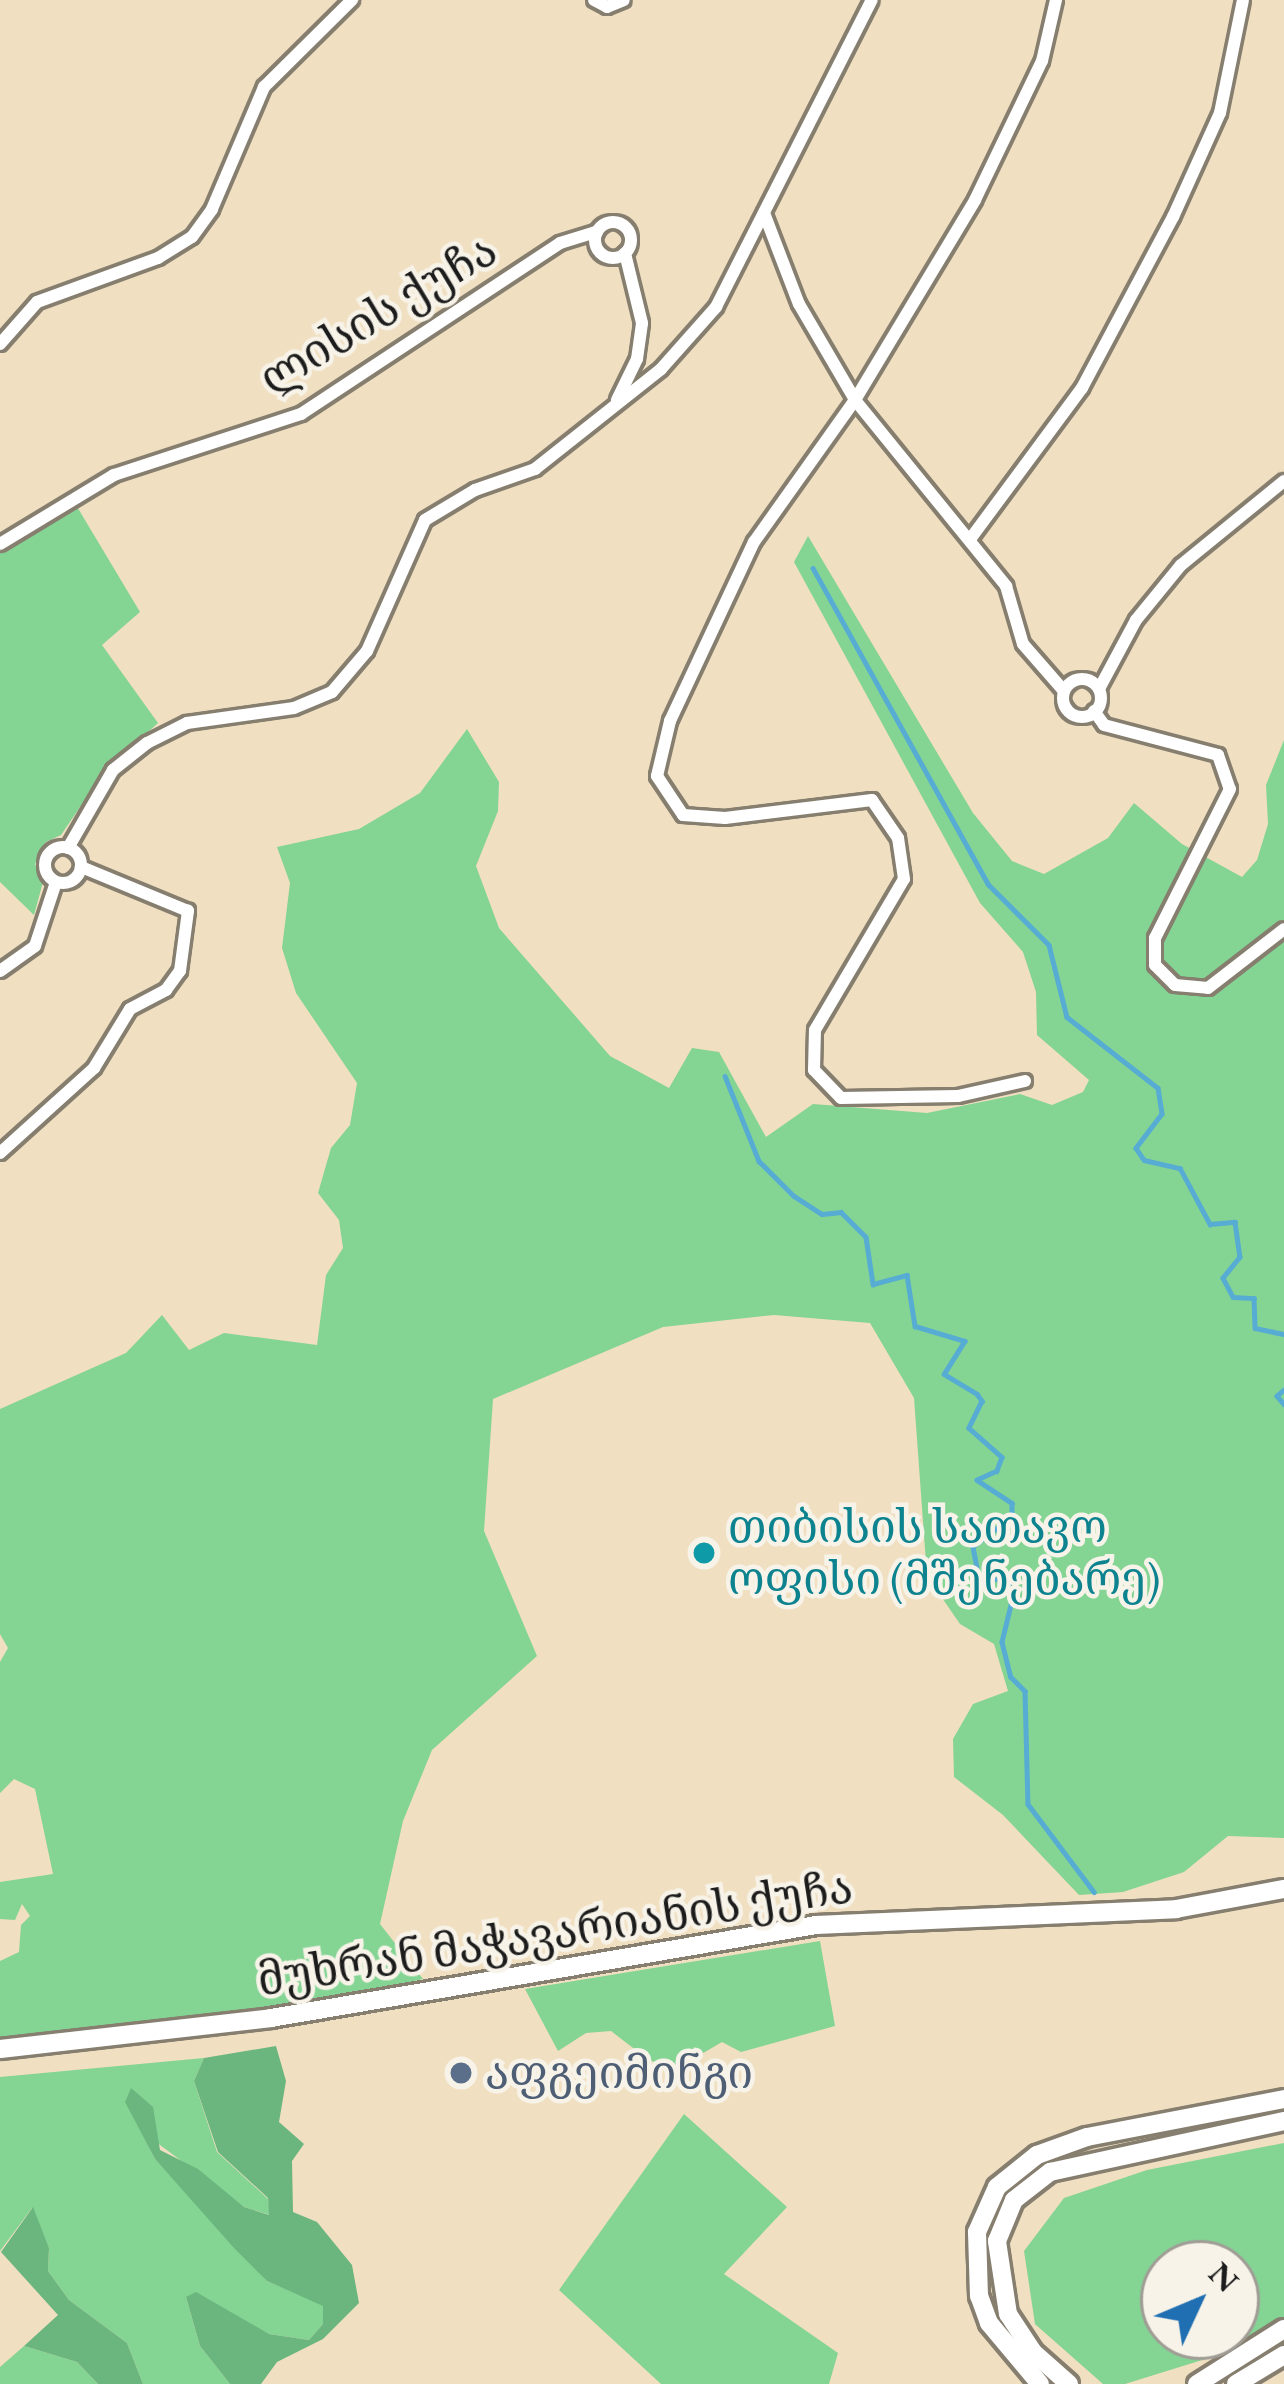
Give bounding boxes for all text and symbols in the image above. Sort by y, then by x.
street label: ლისის ქუჩა [250,222,506,406]
place label: თიბისის სათავო ოფისი (მშენებარე) [728,1500,1160,1606]
marker: თიბისის სათავო ოფისი (მშენებარე) [691,1540,717,1566]
street label: მუხრან მაჭავარიანის ქუჩა [254,1859,856,2007]
place label: აფგეიმინგი [485,2046,753,2100]
marker: აფგეიმინგი [448,2060,474,2086]
north arrow [1140,2240,1260,2360]
text: N [1199,2252,1249,2301]

